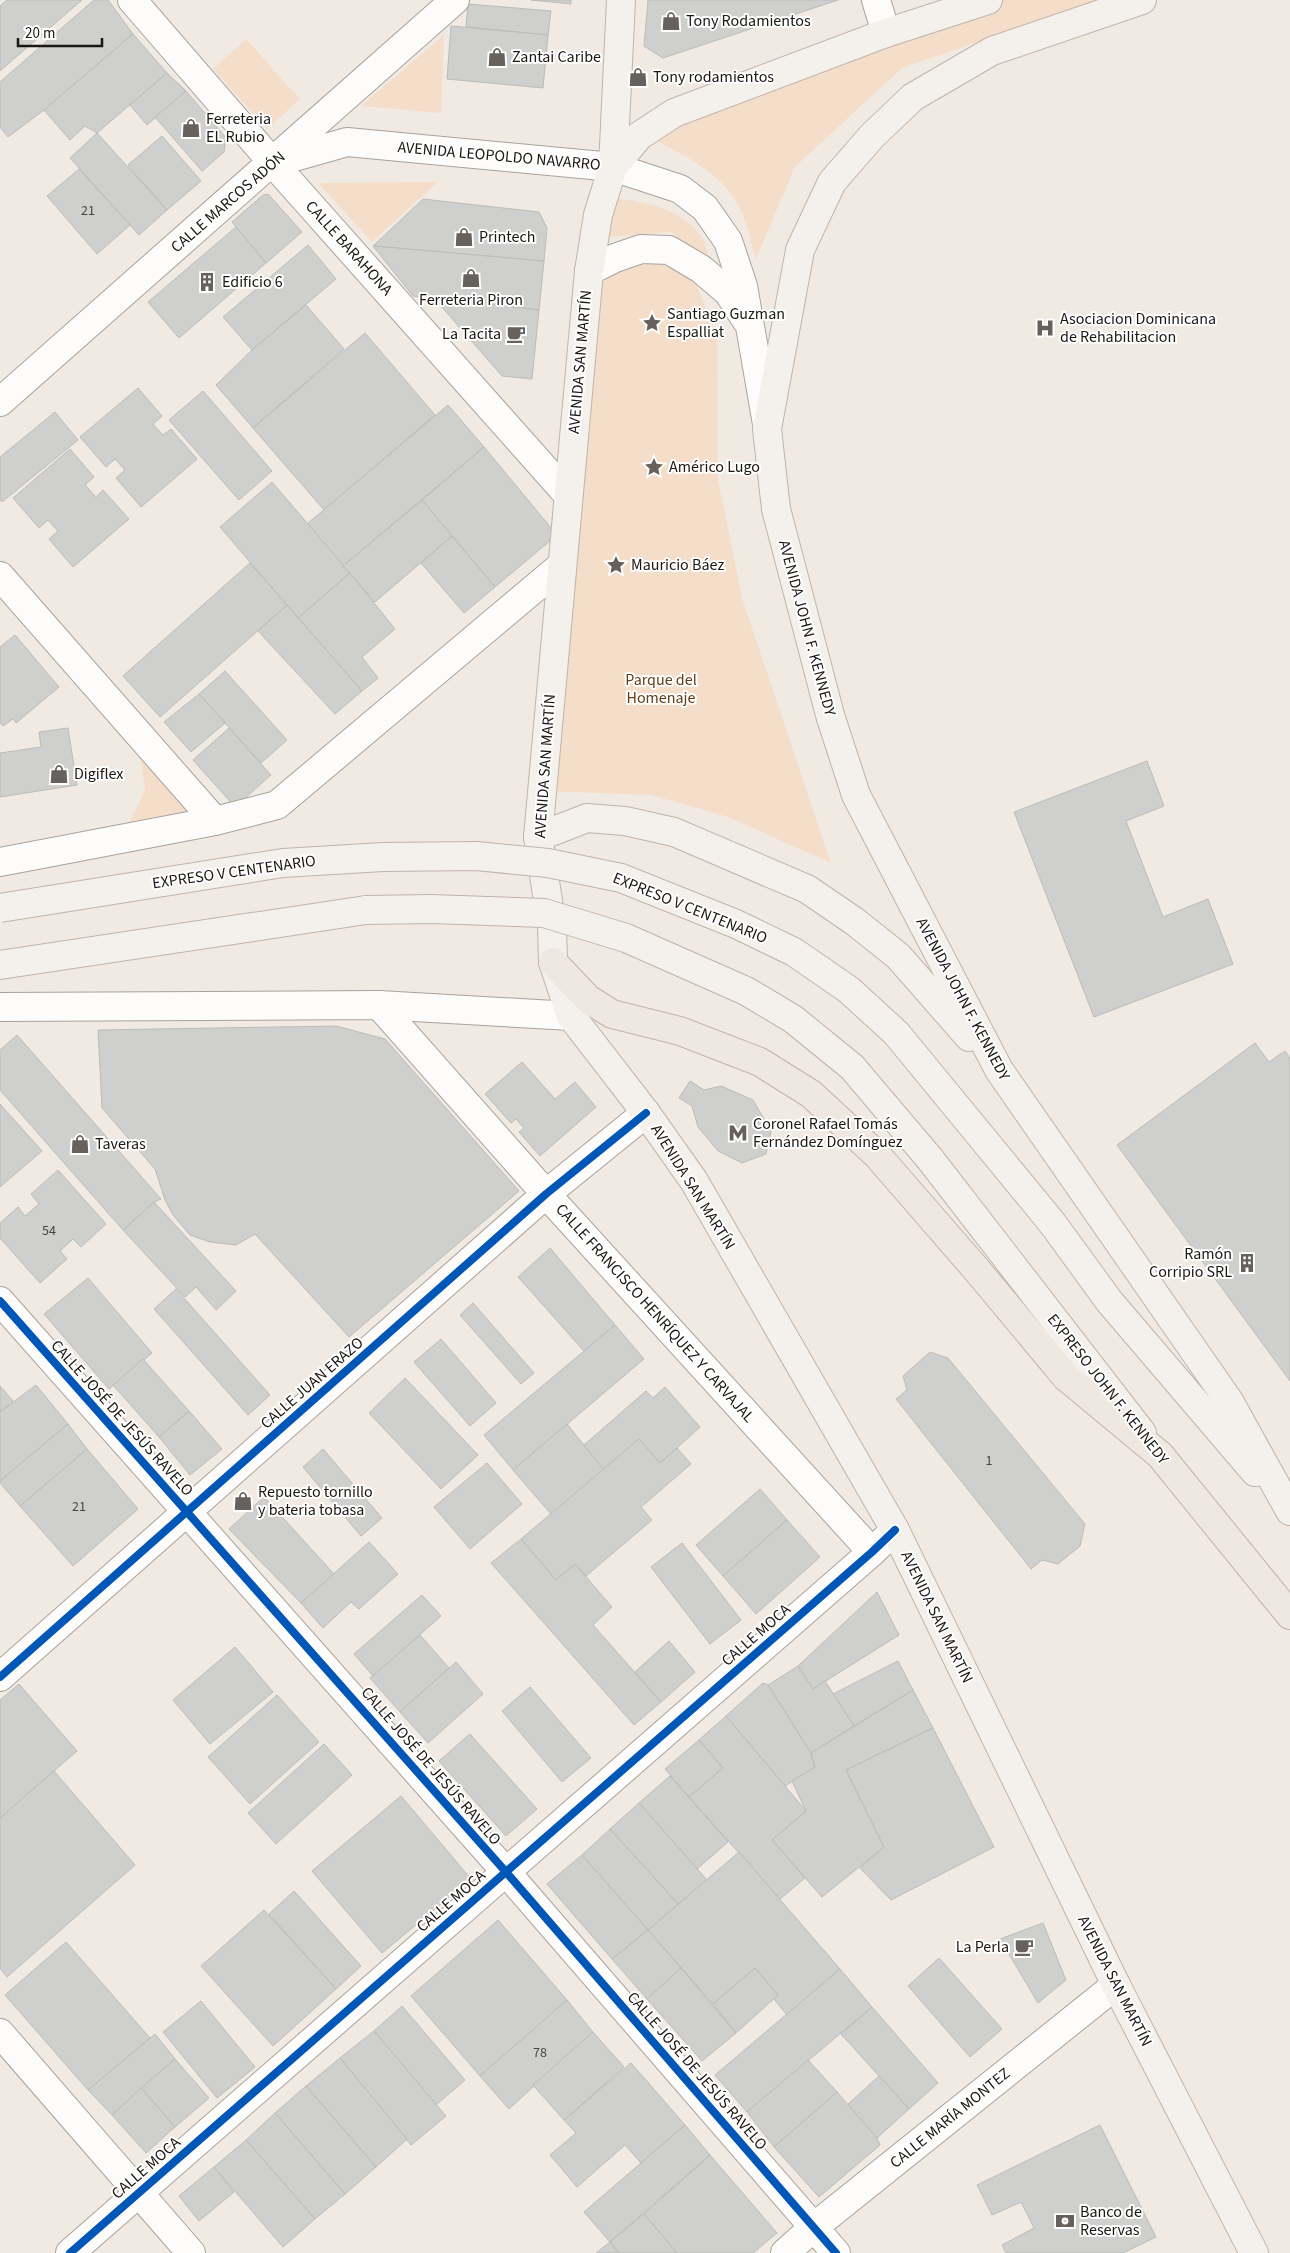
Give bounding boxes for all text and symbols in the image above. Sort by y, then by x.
shop icon: Tony Rodamientos [660,10,682,32]
place label: Tony Rodamientos [686,10,811,32]
scale bar [18,15,101,47]
text: 20 m [25,23,55,44]
shop icon: Zantai Caribe [486,46,508,68]
place label: Zantai Caribe [512,46,601,68]
shop icon: Tony rodamientos [627,66,649,88]
place label: Tony rodamientos [653,66,774,88]
place label: Ferreteria EL Rubio [206,108,271,148]
shop icon: Ferreteria EL Rubio [180,117,202,139]
street label: AVENIDA LEOPOLDO NAVARRO [397,136,601,176]
street label: CALLE MARCOS ADÓN [166,146,290,258]
street label: CALLE BARAHONA [300,196,398,301]
house number: 21 [81,201,95,221]
shop icon: Printech [453,226,475,248]
place label: Printech [479,226,535,248]
shop icon: Ferreteria Piron [460,267,482,289]
building icon: Edificio 6 [196,271,218,293]
place label: Edificio 6 [222,271,283,293]
place label: Ferreteria Piron [419,289,523,311]
street label: AVENIDA SAN MARTÍN [563,289,597,435]
place label: Santiago Guzman Espalliat [667,303,785,343]
place label: Asociacion Dominicana de Rehabilitacion [1060,308,1216,348]
place icon: Santiago Guzman Espalliat [641,312,663,334]
hospital icon: Asociacion Dominicana de Rehabilitacion [1034,317,1056,339]
place label: La Tacita [442,323,501,345]
cafe icon: La Tacita [505,323,527,345]
place icon: Américo Lugo [643,456,665,478]
place label: Américo Lugo [669,456,760,478]
street label: AVENIDA JOHN F. KENNEDY [773,538,841,719]
place icon: Mauricio Báez [605,554,627,576]
place label: Mauricio Báez [631,554,724,576]
park label: Parque del Homenaje [625,669,697,709]
street label: AVENIDA SAN MARTÍN [529,693,561,839]
shop icon: Digiflex [48,763,70,785]
place label: Digiflex [74,763,123,785]
street label: EXPRESO V CENTENARIO [151,850,317,894]
street label: EXPRESO V CENTENARIO [609,867,771,949]
street label: AVENIDA JOHN F. KENNEDY [911,914,1015,1085]
place label: Coronel Rafael Tomás Fernández Domínguez [753,1113,903,1153]
street label: AVENIDA SAN MARTÍN [645,1120,741,1254]
metro station icon: Coronel Rafael Tomás Fernández Domínguez [727,1122,749,1144]
shop icon: Taveras [69,1133,91,1155]
place label: Taveras [95,1133,146,1155]
street label: CALLE FRANCISCO HENRÍQUEZ Y CARVAJAL [551,1199,760,1427]
house number: 54 [42,1221,56,1241]
place label: Ramón Corripio SRL [1149,1243,1232,1283]
building icon: Ramón Corripio SRL [1236,1252,1258,1274]
street label: EXPRESO JOHN F. KENNEDY [1042,1309,1174,1469]
street label: CALLE JUAN ERAZO [256,1332,368,1434]
street label: CALLE JOSÉ DE JESÚS RAVELO [46,1335,198,1501]
house number: 1 [986,1451,993,1471]
place label: Repuesto tornillo y bateria tobasa [258,1481,373,1521]
shop icon: Repuesto tornillo y bateria tobasa [232,1490,254,1512]
house number: 21 [72,1497,86,1517]
street label: AVENIDA SAN MARTÍN [895,1547,979,1687]
street label: CALLE MOCA [717,1599,796,1671]
street label: CALLE JOSÉ DE JESÚS RAVELO [356,1682,506,1850]
street label: CALLE MOCA [412,1865,491,1937]
street label: AVENIDA SAN MARTÍN [1072,1912,1158,2050]
place label: La Perla [956,1936,1009,1958]
cafe icon: La Perla [1013,1936,1035,1958]
street label: CALLE JOSÉ DE JESÚS RAVELO [622,1987,772,2155]
house number: 78 [533,2043,547,2063]
street label: CALLE MARÍA MONTEZ [885,2063,1015,2173]
street label: CALLE MOCA [107,2132,186,2204]
place label: Banco de Reservas [1080,2201,1142,2241]
bank icon: Banco de Reservas [1054,2210,1076,2232]

